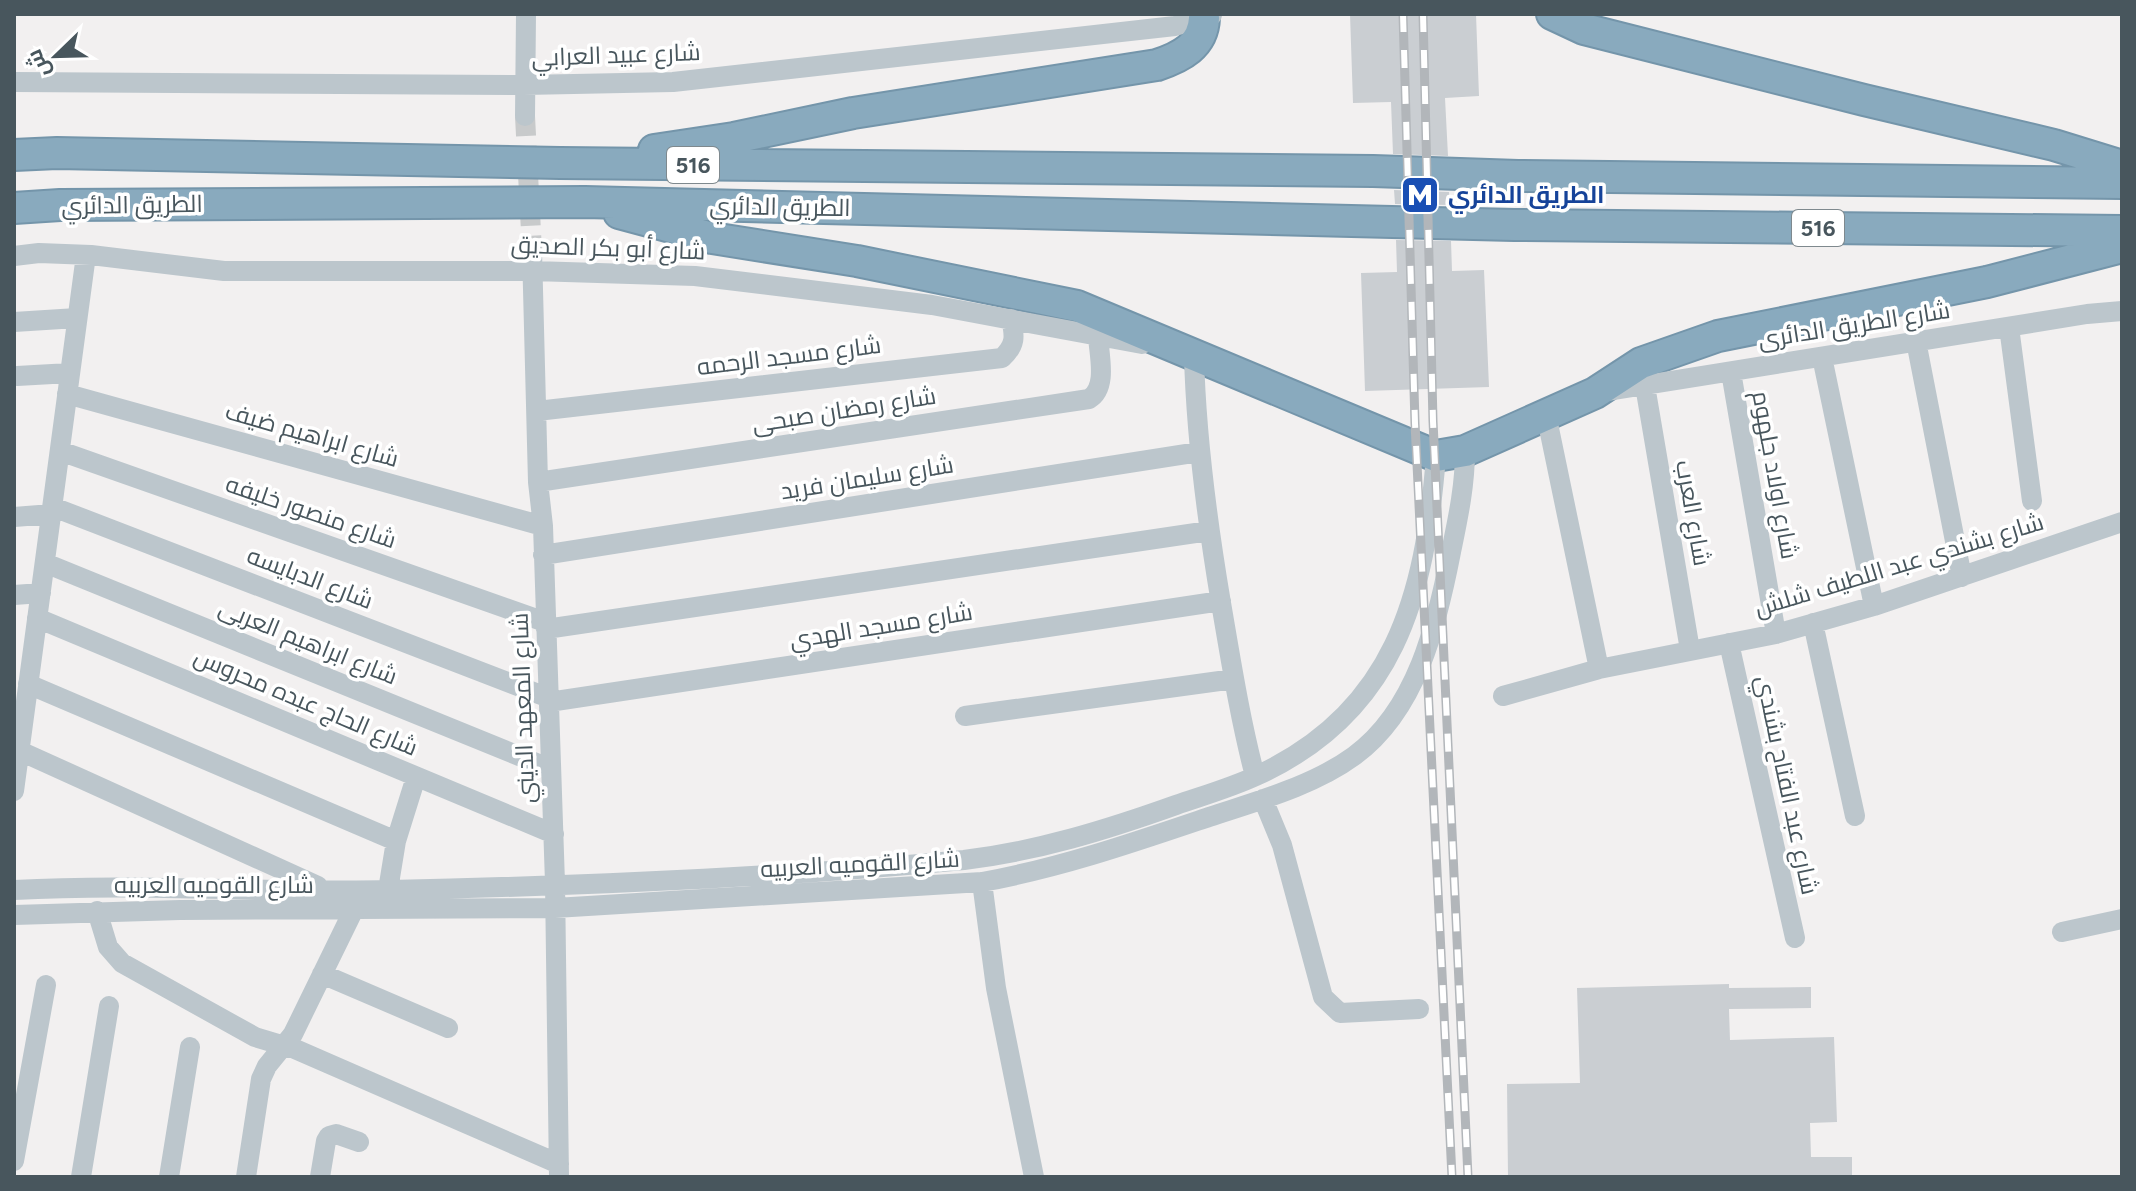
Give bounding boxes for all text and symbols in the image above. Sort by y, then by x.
north arrow [16,16,96,96]
street label: شارع عبيد العرابي [531,37,701,77]
text: ش [20,45,56,82]
road number: 516 [667,147,719,183]
metro station icon: الطريق الدائري [1399,174,1441,216]
place label: الطريق الدائري [1448,180,1605,214]
street label: الطريق الدائري [61,189,203,224]
street label: الطريق الدائري [709,191,851,226]
road number: 516 [1792,210,1844,246]
street label: شارع أبو بكر الصديق [510,229,706,267]
street label: شارع الطريق الدائرى [1756,295,1952,356]
street label: شارع مسجد الرحمه [695,330,883,383]
street label: شارع رمضان صبحى [750,381,938,440]
street label: شارع اولاد جلهوم [1744,389,1805,562]
street label: شارع ابراهيم ضيف [222,396,402,475]
street label: شارع سليمان فريد [778,450,956,507]
street label: شارع العرب [1668,458,1717,568]
street label: شارع منصور خليفه [221,469,400,556]
street label: شارع بشندي عبد اللطيف شلش [1751,507,2048,626]
street label: شارع الدبايسه [242,540,377,617]
street label: شارع ابراهيم العربى [214,593,402,692]
street label: شارع مسجد الهدي [787,597,975,658]
street label: شارع المعهد الديني [505,612,545,804]
street label: شارع الحاج عبده محروس [189,641,422,764]
street label: شارع عبد الفتاح بشندي [1746,673,1825,898]
street label: شارع القوميه العربيه [759,844,961,885]
street label: شارع القوميه العربيه [114,870,314,901]

